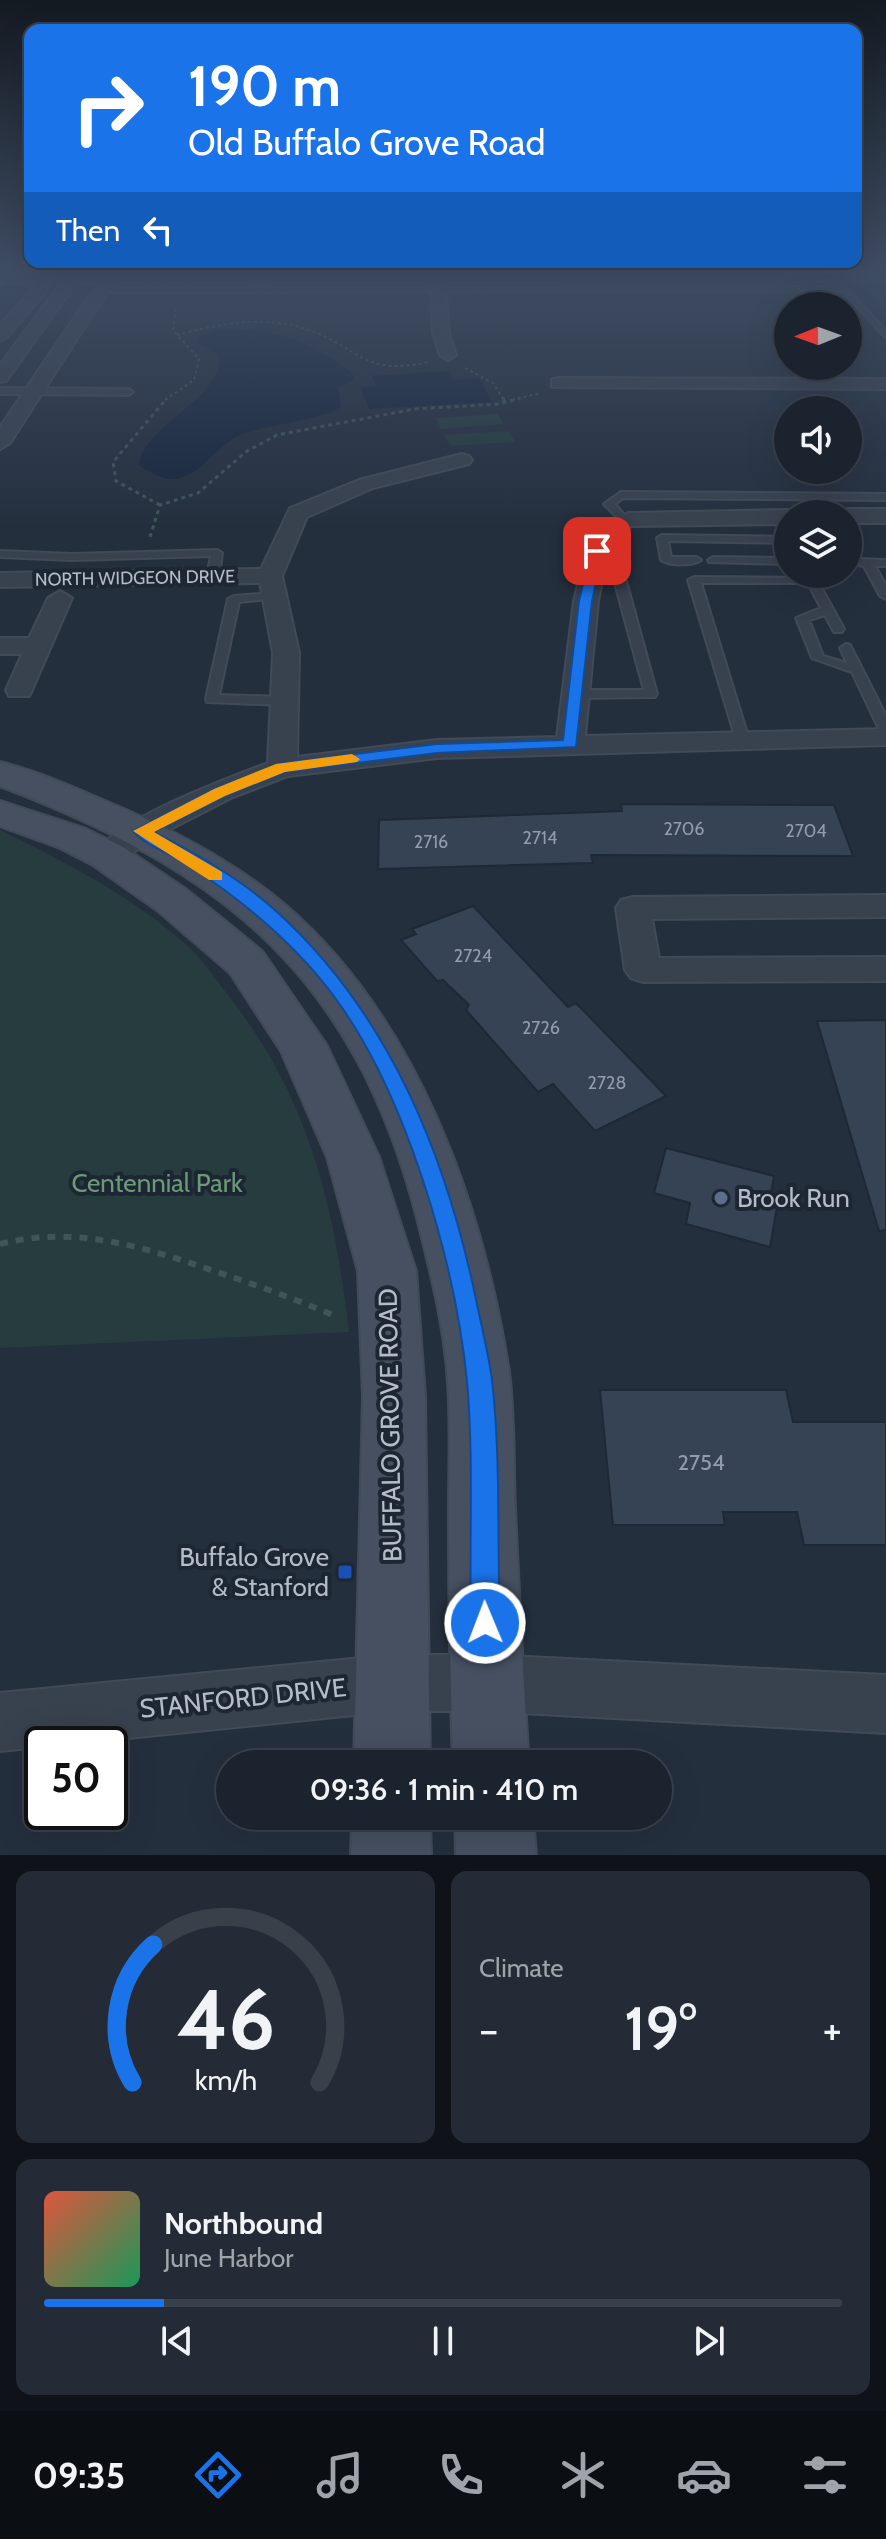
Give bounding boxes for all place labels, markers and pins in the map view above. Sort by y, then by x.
pin [563,517,631,585]
place label: Brook Run [737,1182,850,1214]
marker: Brook Run [712,1189,730,1207]
place label: Buffalo Grove & Stanford [179,1541,329,1603]
marker: Buffalo Grove & Stanford [336,1563,354,1581]

